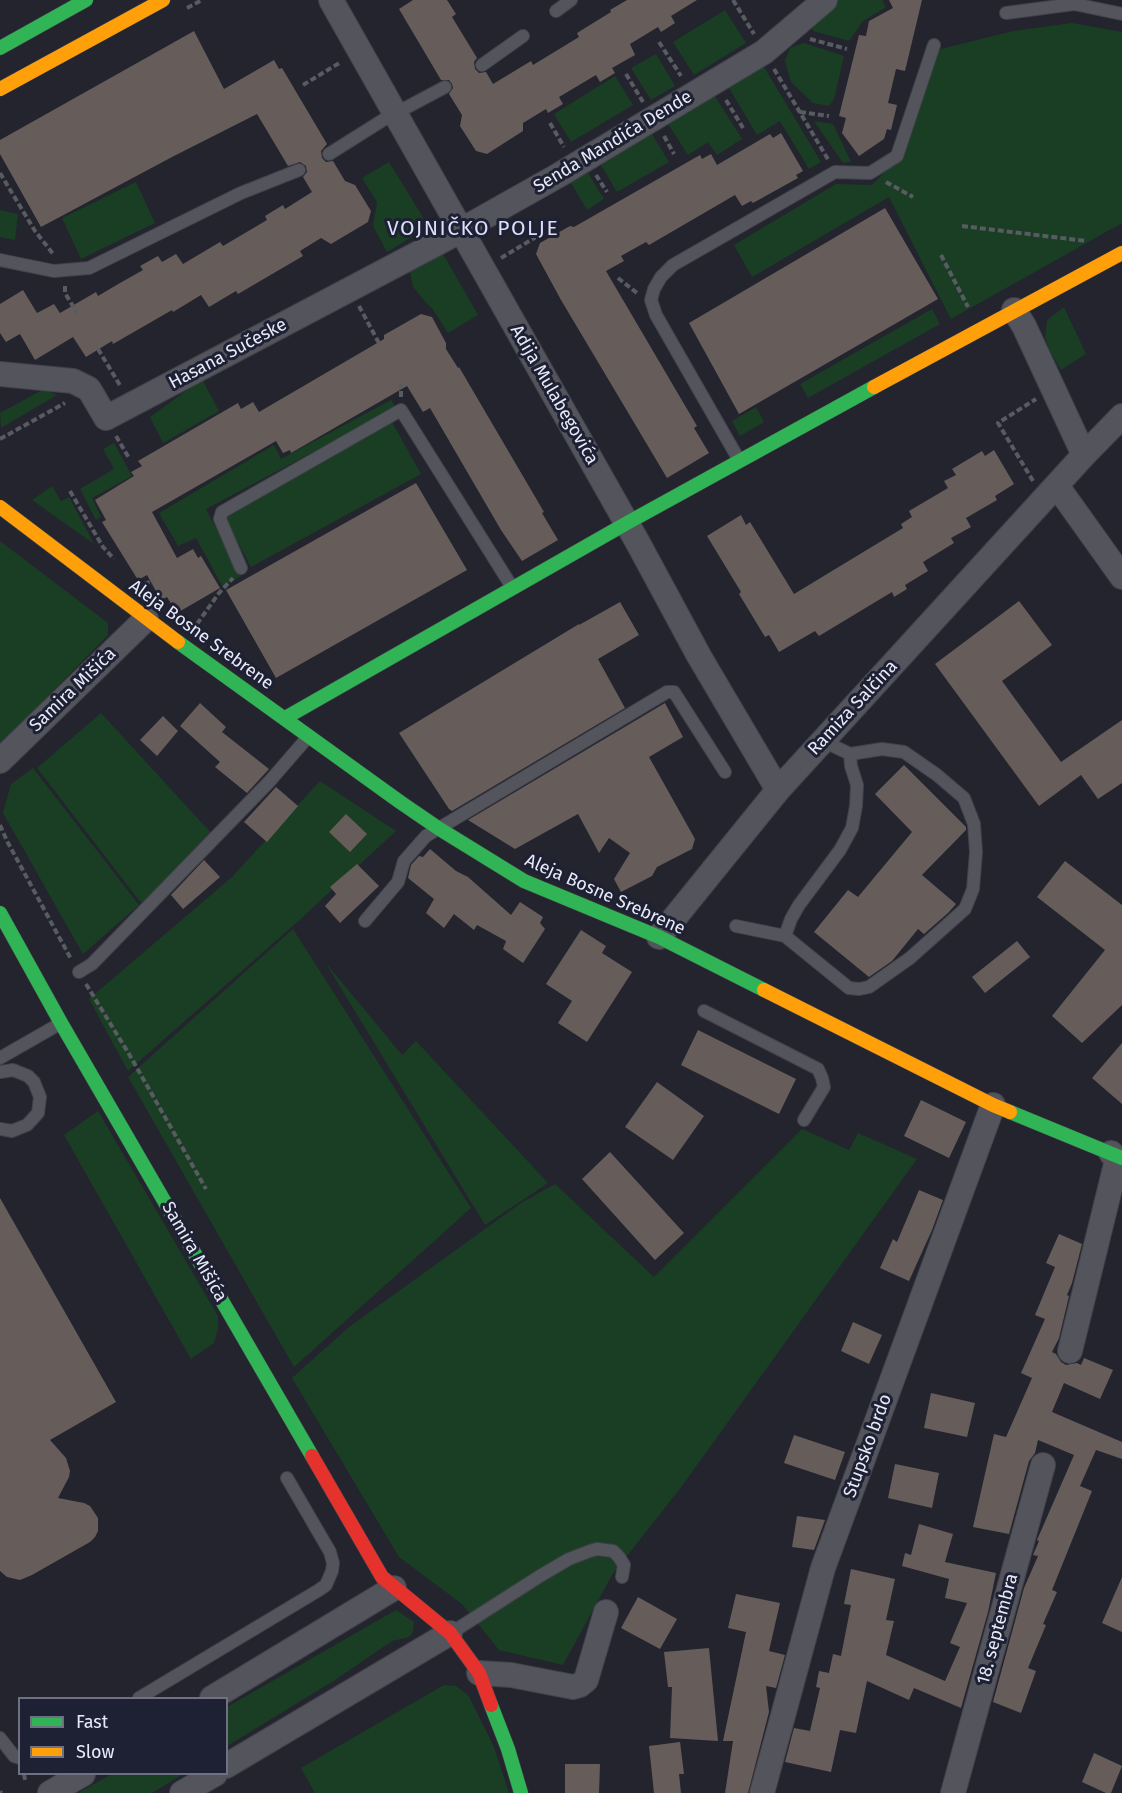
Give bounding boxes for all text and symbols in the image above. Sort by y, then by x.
street label: Senda Mandića Dende [530,86,696,198]
district label: VOJNIČKO POLJE [387,216,559,242]
street label: Hasana Sučeske [165,314,291,394]
street label: Adija Mulabegovića [505,321,603,469]
street label: Aleja Bosne Srebrene [125,575,277,695]
street label: Samira Mišića [25,643,121,737]
street label: Ramiza Salčina [804,656,902,760]
street label: Aleja Bosne Srebrene [521,850,689,940]
street label: Samira Mišića [157,1198,231,1306]
street label: Stupsko brdo [839,1391,897,1501]
street label: 18. septembra [973,1571,1023,1687]
legend [18,1697,228,1775]
text: Fast [76,1711,108,1733]
text: Slow [76,1741,114,1763]

